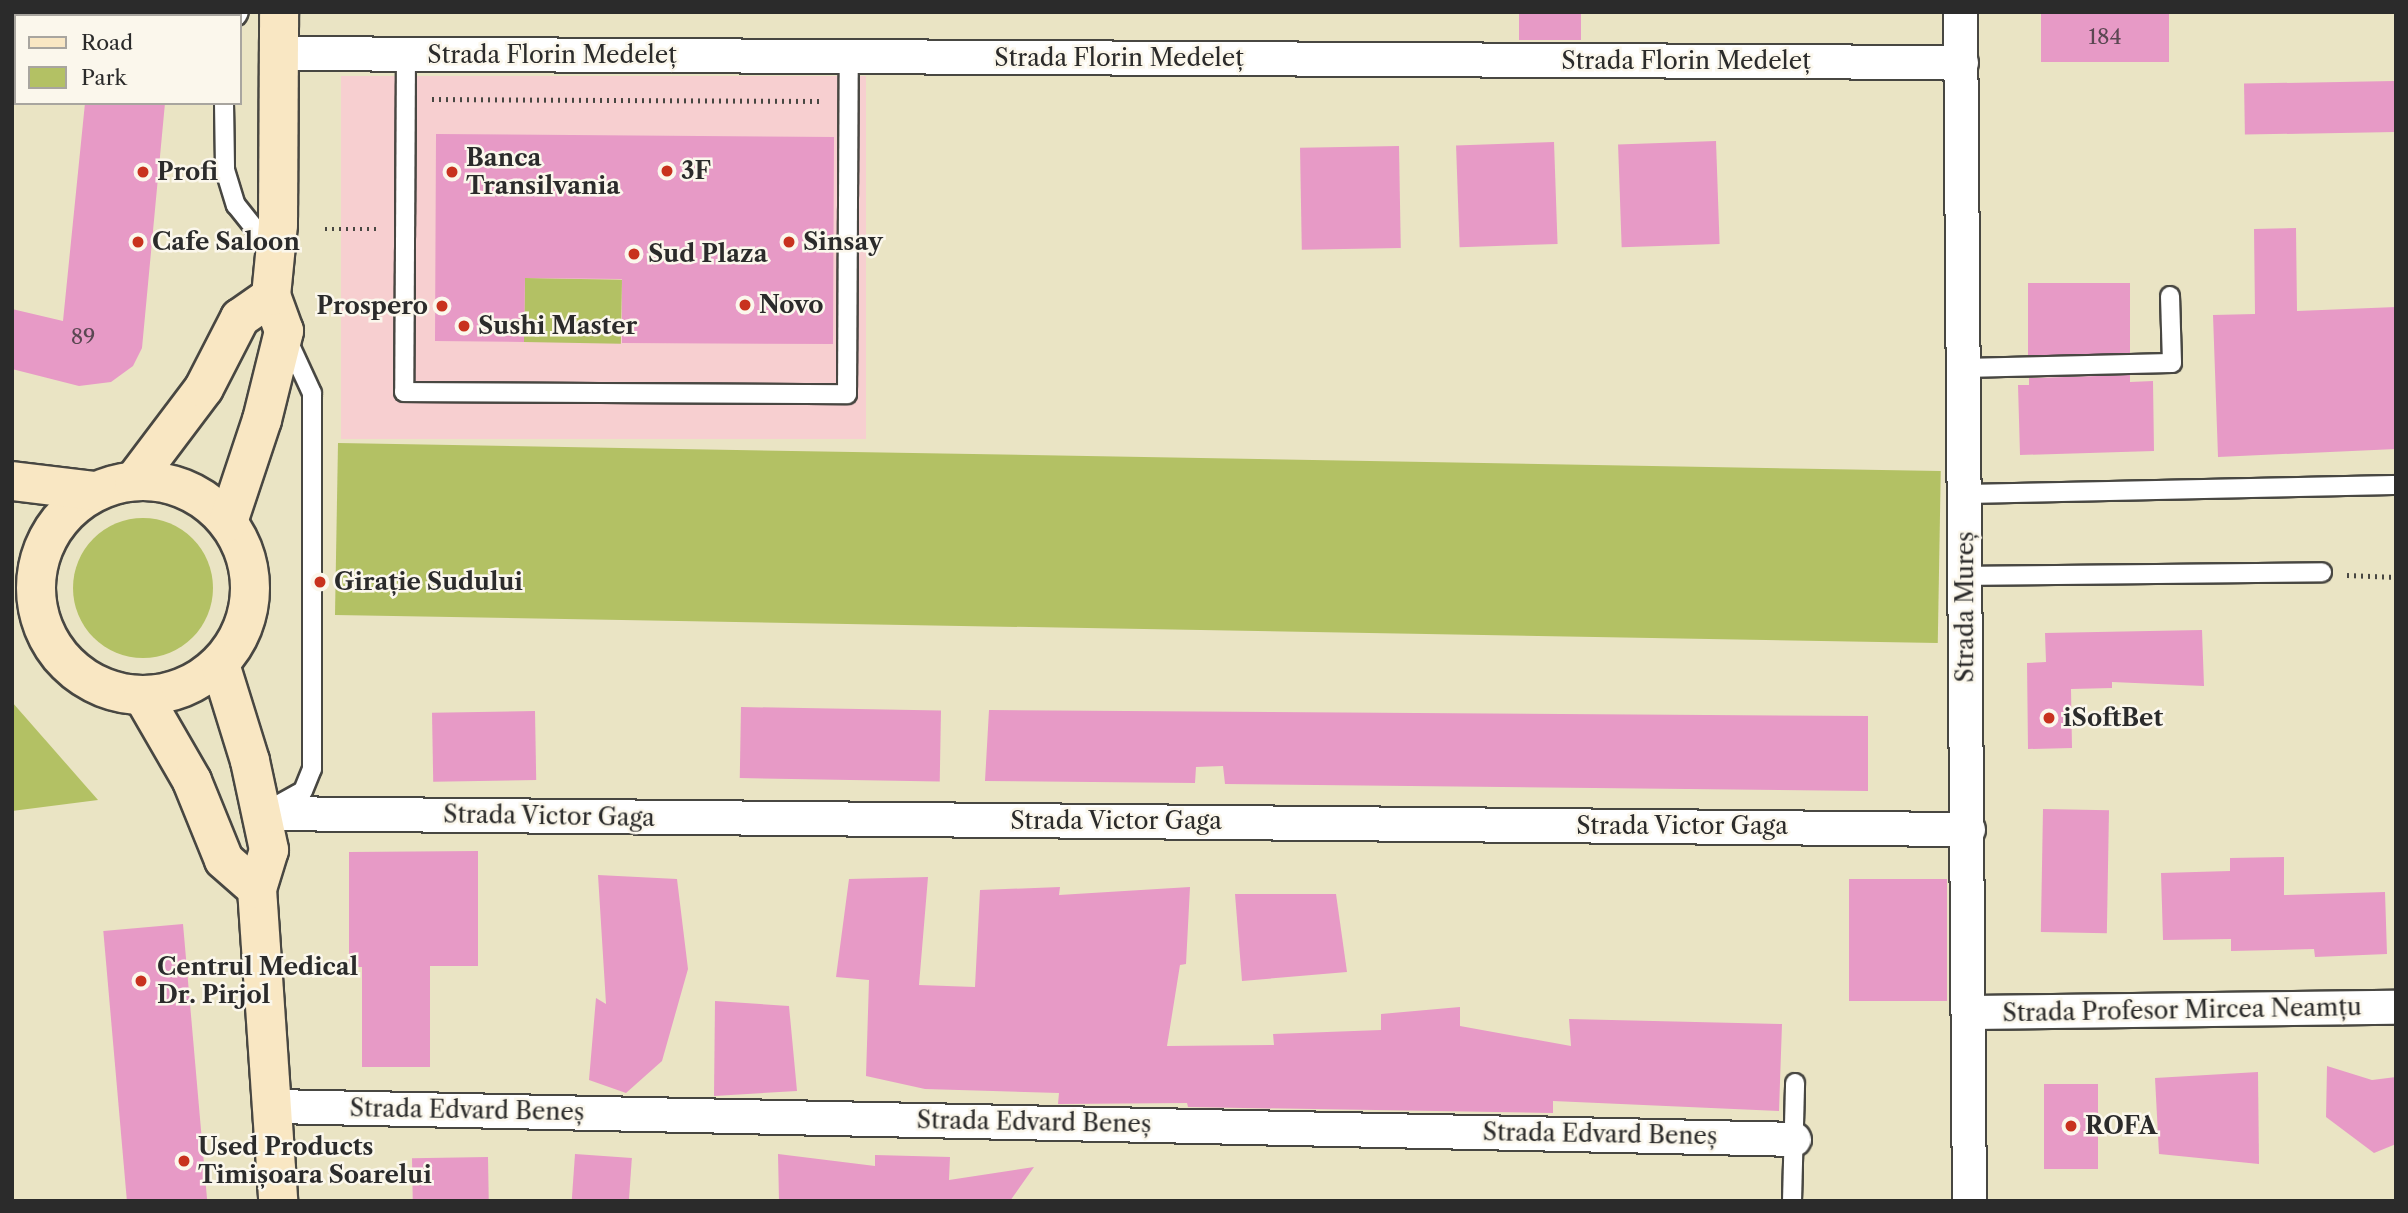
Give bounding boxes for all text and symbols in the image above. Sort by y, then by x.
legend [14,14,242,105]
house number: 184 [2088,24,2122,50]
text: Road [81,30,133,55]
street label: Strada Florin Medeleț [427,41,677,69]
street label: Strada Florin Medeleț [994,44,1244,72]
street label: Strada Florin Medeleț [1561,47,1811,75]
text: Park [81,65,127,90]
place label: Banca Transilvania [466,144,620,200]
place label: 3F [681,157,711,185]
place label: Profi [157,158,218,186]
marker: 3F [659,163,675,179]
marker: Profi [135,164,151,180]
marker: Banca Transilvania [444,164,460,180]
place label: Cafe Saloon [152,228,300,256]
place label: Sinsay [803,228,883,256]
marker: Cafe Saloon [130,234,146,250]
marker: Sinsay [781,234,797,250]
place label: Sud Plaza [648,240,768,268]
marker: Sud Plaza [626,246,642,262]
place label: Novo [759,291,823,319]
place label: Prospero [316,292,428,320]
marker: Novo [737,297,753,313]
marker: Prospero [434,298,450,314]
place label: Sushi Master [478,312,637,340]
marker: Sushi Master [456,318,472,334]
house number: 89 [71,324,95,350]
street label: Strada Mureș [1951,531,1979,683]
place label: Girație Sudului [334,568,523,596]
marker: Girație Sudului [312,574,328,590]
place label: iSoftBet [2063,704,2163,732]
marker: iSoftBet [2041,710,2057,726]
street label: Strada Victor Gaga [442,800,656,832]
street label: Strada Victor Gaga [1009,807,1223,835]
street label: Strada Victor Gaga [1575,812,1789,840]
place label: Centrul Medical Dr. Pirjol [157,953,358,1009]
marker: Centrul Medical Dr. Pirjol [131,971,151,991]
street label: Strada Profesor Mircea Neamțu [2002,992,2362,1028]
street label: Strada Edvard Beneș [349,1094,585,1126]
street label: Strada Edvard Beneș [916,1106,1152,1138]
place label: ROFA [2085,1112,2157,1140]
street label: Strada Edvard Beneș [1482,1118,1718,1150]
marker: ROFA [2063,1118,2079,1134]
place label: Used Products Timișoara Soarelui [198,1133,432,1189]
marker: Used Products Timișoara Soarelui [176,1153,192,1169]

